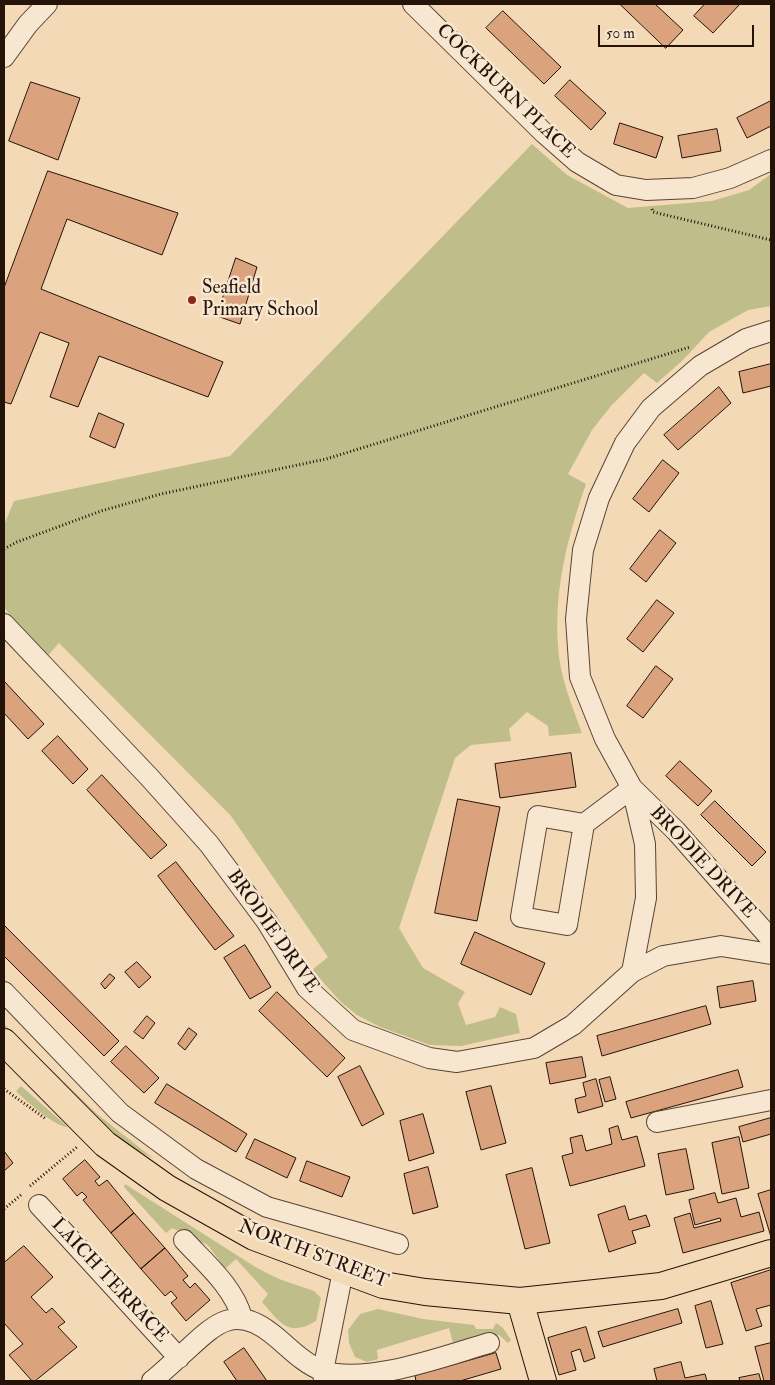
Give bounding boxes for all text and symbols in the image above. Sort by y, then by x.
scale bar [600,15,756,47]
street label: COCKBURN PLACE [431,20,579,164]
text: 50 m [606,24,635,43]
place label: Seafield Primary School [202,278,318,322]
marker: Seafield Primary School [186,294,198,306]
street label: BRODIE DRIVE [644,802,760,924]
street label: BRODIE DRIVE [221,866,323,998]
street label: LAICH TERRACE [46,1214,172,1348]
street label: NORTH STREET [235,1216,391,1294]

